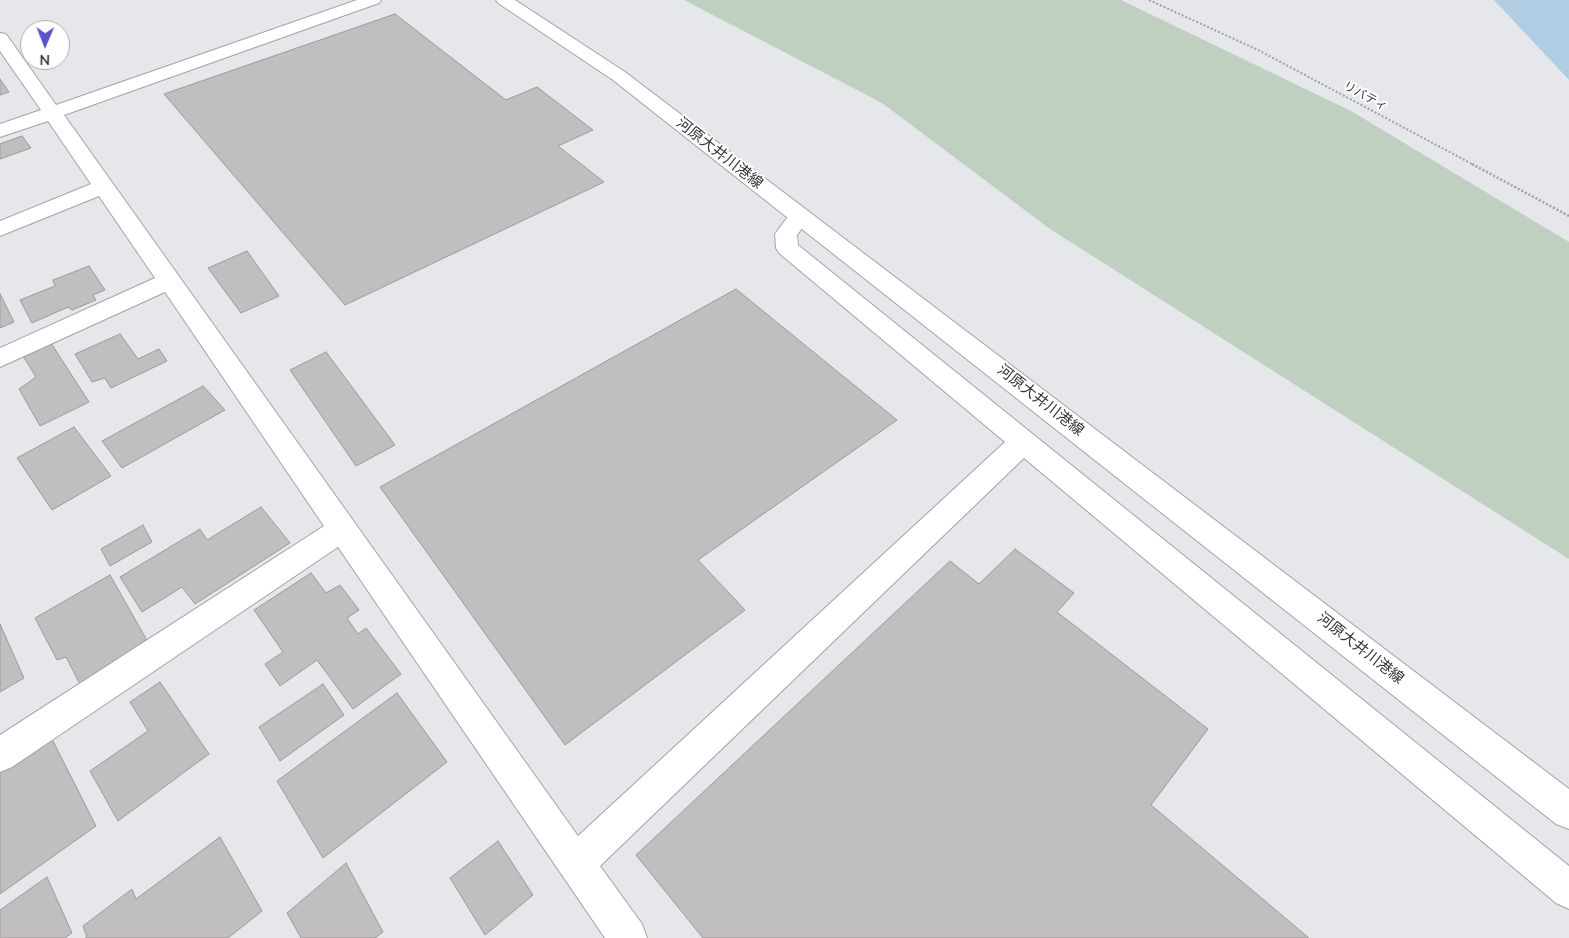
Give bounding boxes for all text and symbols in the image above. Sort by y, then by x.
north arrow [20,20,70,70]
text: N [39,50,50,69]
street label: リバティ [1340,79,1390,115]
street label: 河原大井川港線 [672,115,766,193]
street label: 河原大井川港線 [993,362,1087,440]
street label: 河原大井川港線 [1313,610,1407,688]

